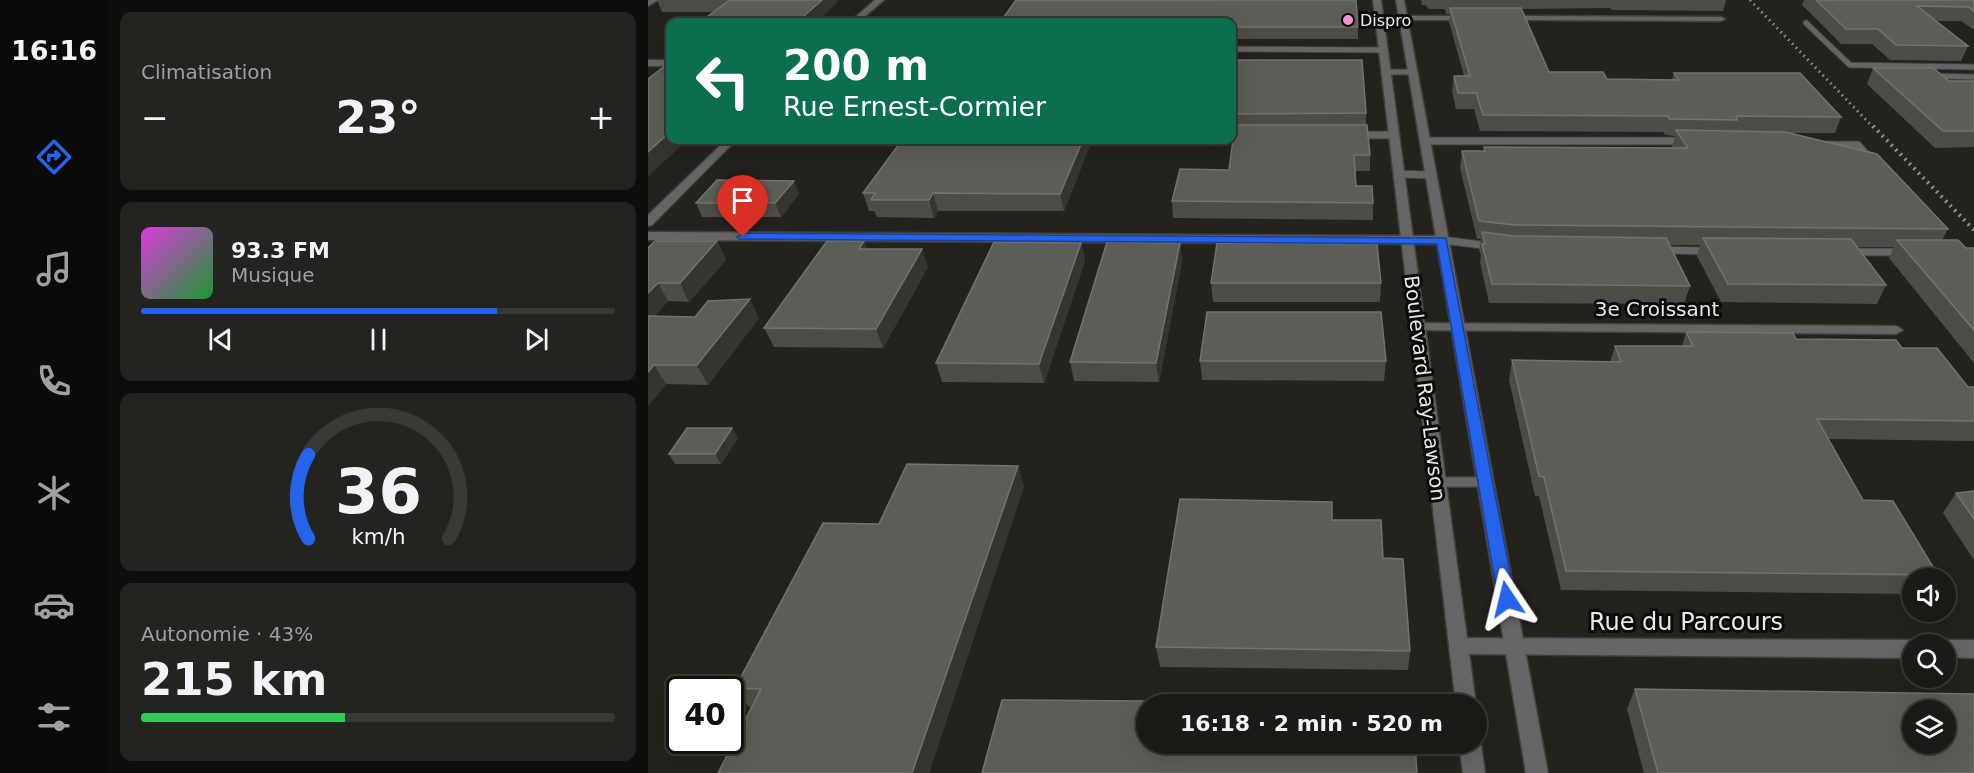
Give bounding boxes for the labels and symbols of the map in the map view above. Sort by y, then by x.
place label: Dispro [1360,11,1411,30]
marker: Dispro [1341,13,1355,27]
pin [717,175,768,237]
street label: Boulevard Ray-Lawson [1399,274,1451,502]
street label: 3e Croissant [1595,297,1719,321]
position arrow [1475,567,1539,631]
street label: Rue du Parcours [1589,608,1783,636]
speed limit sign: 40 [666,676,744,754]

